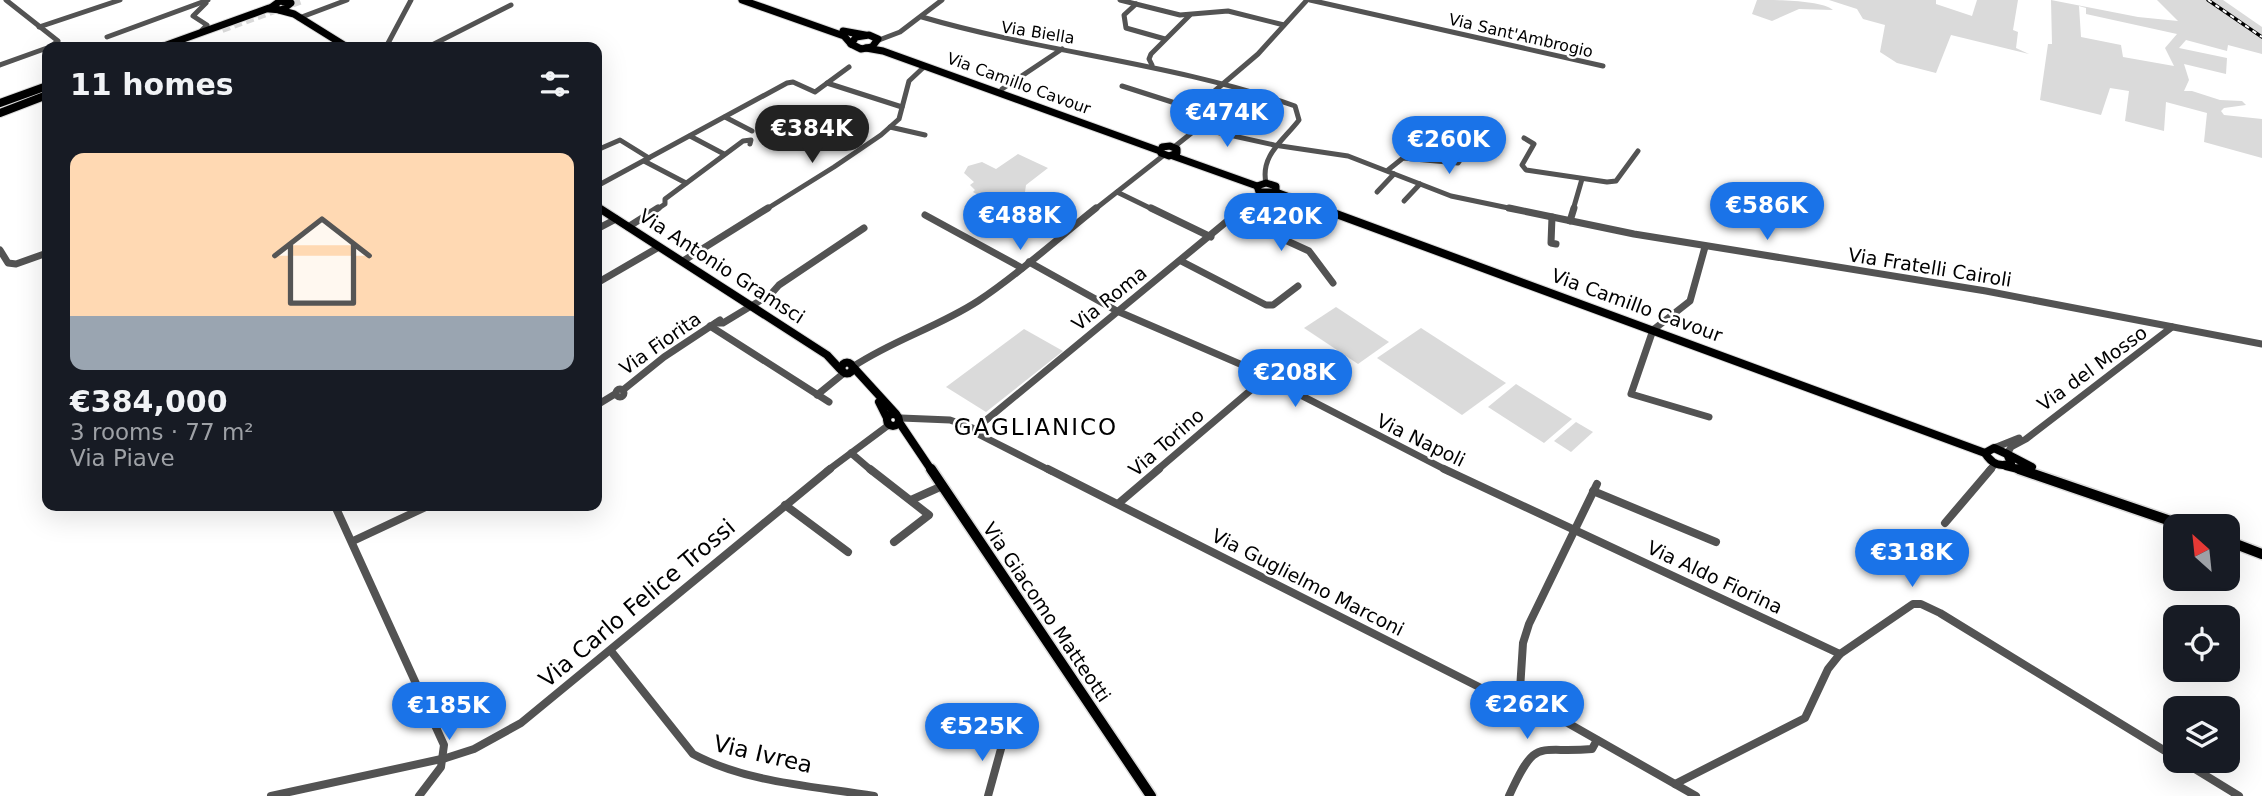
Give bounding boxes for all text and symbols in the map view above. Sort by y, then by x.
street label: Via Sant'Ambrogio [1447,10,1595,61]
street label: Via Biella [1000,17,1076,48]
street label: Via Camillo Cavour [944,49,1094,118]
icon: filters [536,65,574,103]
text: 11 homes [70,67,234,102]
pin: €474K [1178,90,1276,149]
text: €474K [1186,99,1268,125]
pin: €384K [763,106,861,165]
text: €384K [771,115,853,141]
pin: €260K [1400,116,1498,176]
text: €260K [1408,126,1490,152]
pin: €586K [1718,182,1816,242]
pin: €488K [971,192,1069,252]
text: €586K [1726,192,1808,218]
pin: €420K [1232,194,1330,253]
icon: home [259,198,385,324]
text: €488K [979,202,1061,228]
text: €420K [1240,203,1322,229]
street label: Via Antonio Gramsci [635,204,809,328]
street label: Via Fratelli Cairoli [1847,243,2013,291]
street label: Via Roma [1067,261,1151,335]
street label: Via Camillo Cavour [1549,264,1726,346]
street label: Via Fiorita [615,307,705,379]
street label: Via del Mosso [2033,321,2151,415]
pin: €208K [1246,350,1344,409]
text: €208K [1254,359,1336,385]
text: €384,000 [70,384,228,419]
street label: Via Torino [1124,403,1208,481]
street label: Via Napoli [1373,409,1469,471]
district label: GAGLIANICO [954,414,1118,440]
text: 3 rooms · 77 m² [70,419,254,445]
text: Via Piave [70,445,175,471]
street label: Via Carlo Felice Trossi [534,514,740,692]
north arrow [2163,514,2240,592]
map controls [2163,514,2240,773]
street label: Via Giacomo Matteotti [979,518,1115,706]
street label: Via Guglielmo Marconi [1208,524,1408,640]
pin: €318K [1863,530,1961,589]
street label: Via Aldo Fiorina [1644,536,1786,618]
text: €318K [1871,539,1953,565]
button: locate [2163,605,2240,682]
pin: €185K [400,682,498,742]
pin: €262K [1478,682,1576,741]
text: €262K [1486,691,1568,717]
text: €185K [408,692,490,718]
button: layers [2163,696,2240,773]
pin: €525K [933,704,1031,763]
text: €525K [941,713,1023,739]
street label: Via Ivrea [711,730,815,778]

